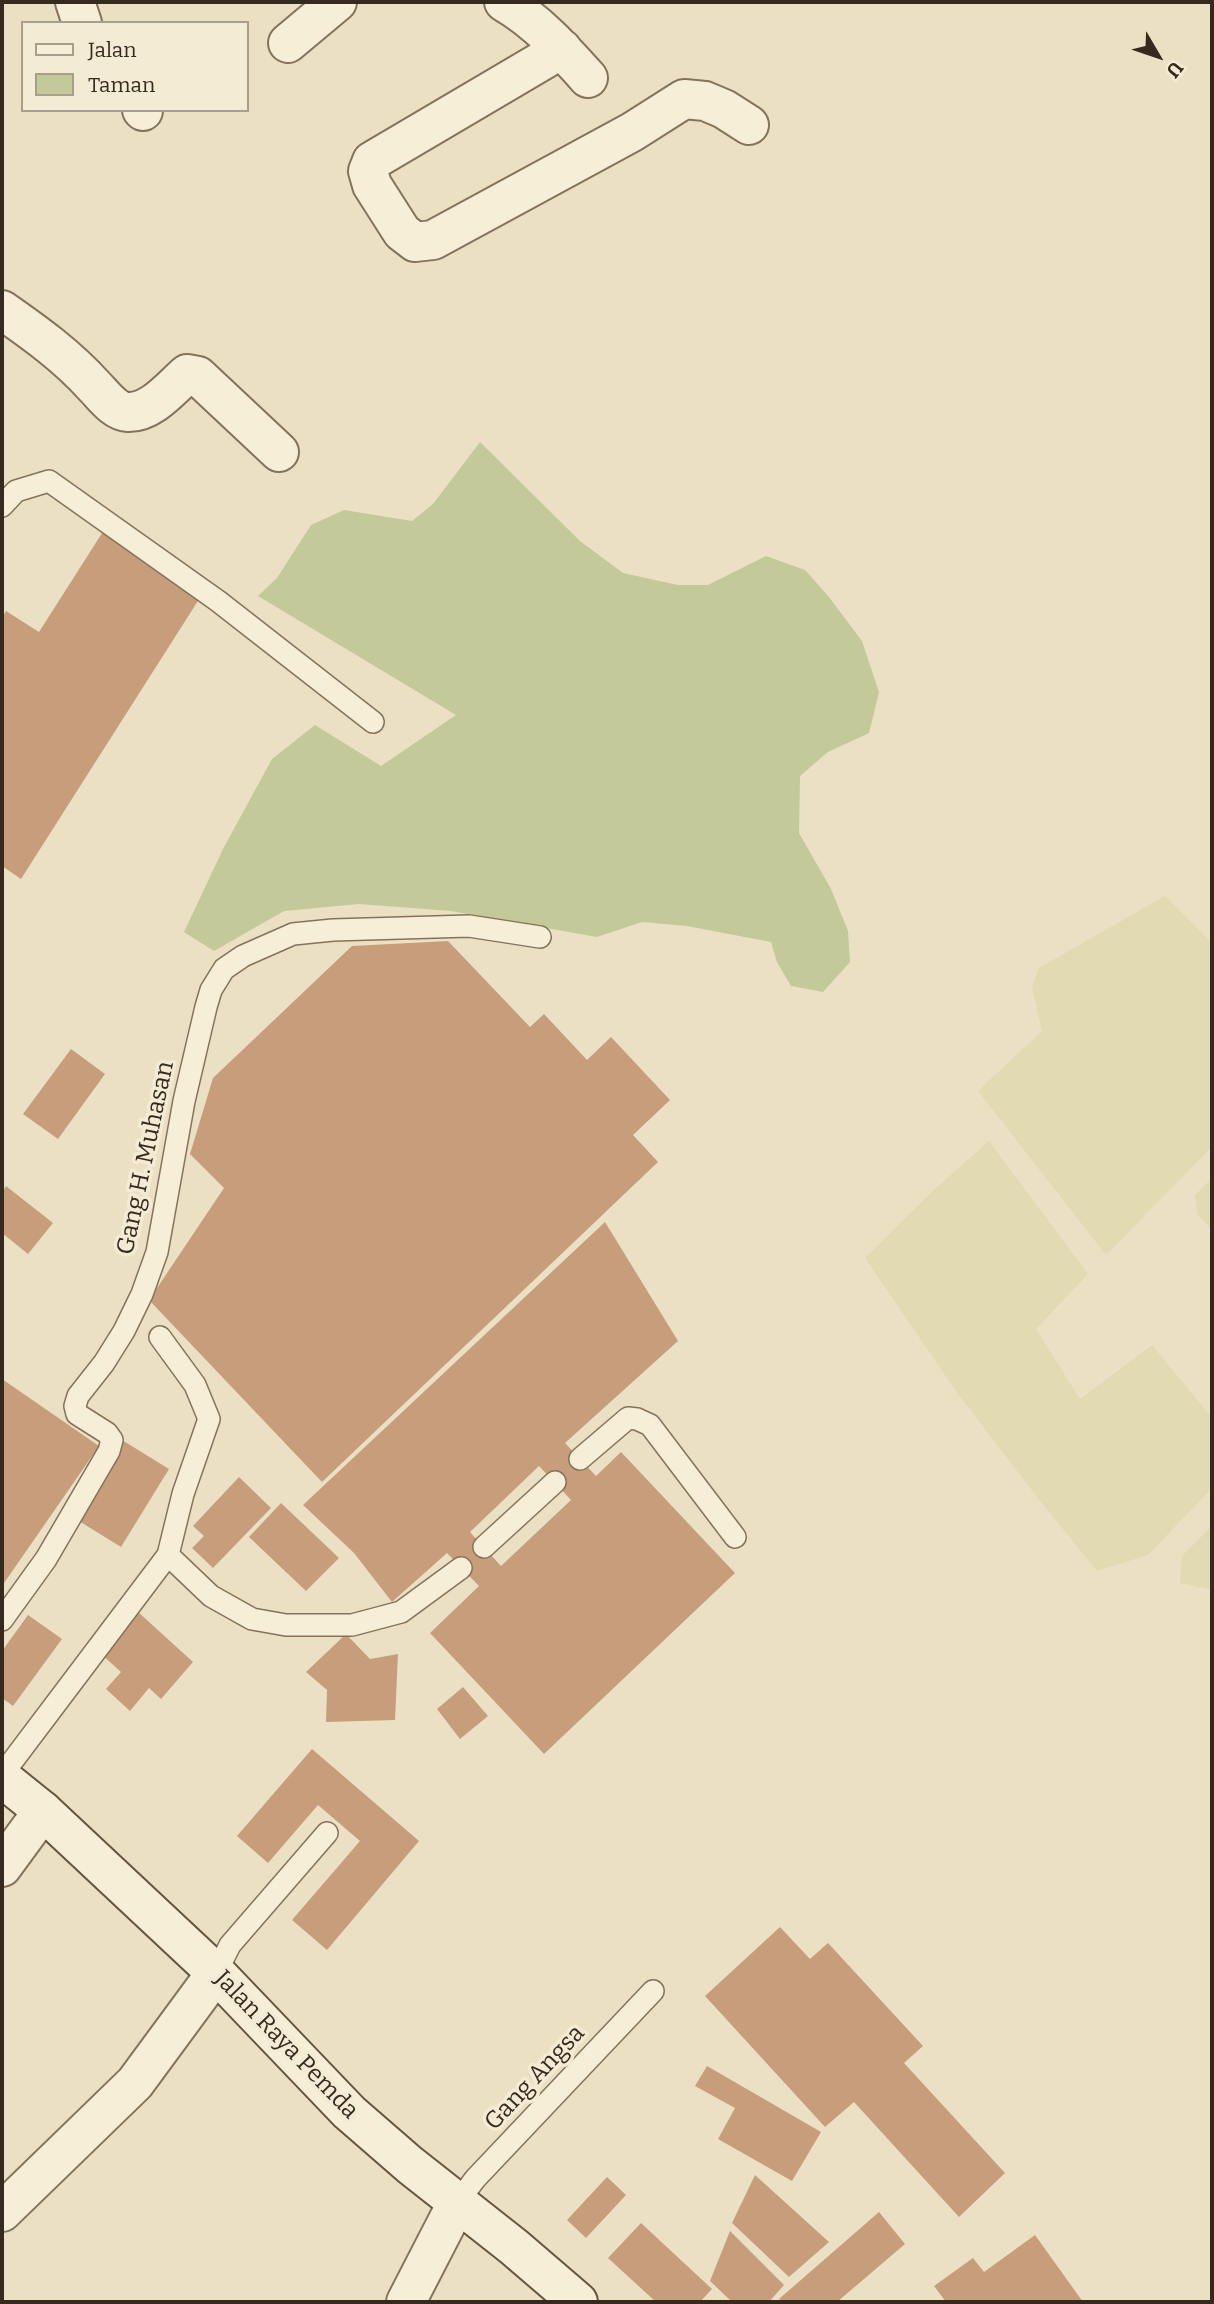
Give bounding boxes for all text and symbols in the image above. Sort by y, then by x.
legend [21,21,248,112]
north arrow [1123,21,1193,91]
text: Jalan [88,37,137,63]
text: U [1161,57,1188,82]
text: Taman [88,72,155,98]
street label: Gang H. Muhasan [111,1059,181,1257]
street label: Jalan Raya Pemda [208,1965,364,2125]
street label: Gang Angsa [479,2019,591,2137]

